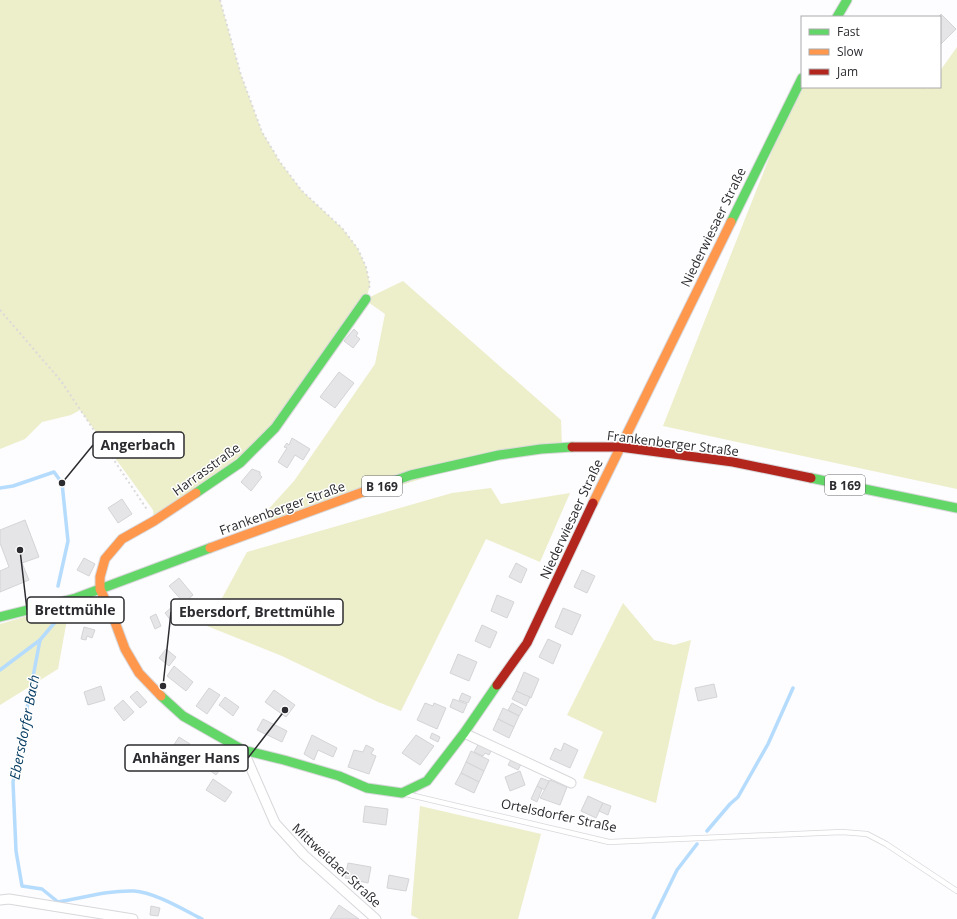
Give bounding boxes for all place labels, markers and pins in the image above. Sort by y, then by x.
callout: Angerbach [93,432,184,458]
callout: Brettmühle [27,597,124,623]
callout: Ebersdorf, Brettmühle [171,599,343,625]
callout: Anhänger Hans [125,745,248,771]

